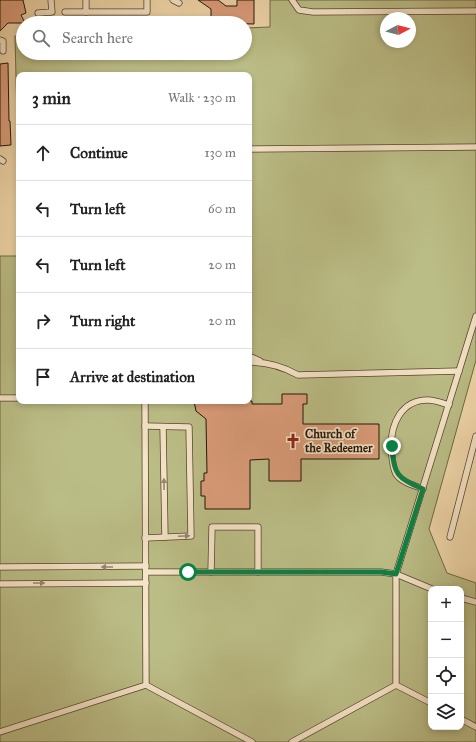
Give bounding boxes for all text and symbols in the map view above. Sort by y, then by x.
north arrow [380,12,416,48]
search box [16,16,252,60]
icon: search [30,27,52,49]
text: Search here [62,29,133,47]
text: 3 min [32,88,71,109]
text: Walk · 230 m [168,90,236,106]
icon: ahead [32,142,54,164]
text: Continue [70,144,128,162]
text: 130 m [204,145,236,161]
icon: left [32,198,54,220]
text: Turn left [70,200,126,218]
text: 60 m [208,201,236,217]
icon: left [32,254,54,276]
text: Turn left [70,256,126,274]
text: 20 m [208,257,236,273]
icon: right [32,310,54,332]
text: Turn right [70,312,135,330]
text: 20 m [208,313,236,329]
icon: arrive [32,366,54,388]
text: Arrive at destination [70,368,195,386]
place label: Church of the Redeemer [304,427,373,455]
church icon: Church of the Redeemer [284,432,302,450]
route end [383,437,401,455]
one-way arrow [161,477,167,490]
one-way arrow [178,533,190,540]
one-way arrow [101,563,113,570]
route start [179,563,197,581]
one-way arrow [33,580,46,586]
map controls [428,586,464,730]
button: + [428,586,464,622]
button: − [428,622,464,658]
button: locate [428,658,464,694]
button: layers [428,694,464,730]

